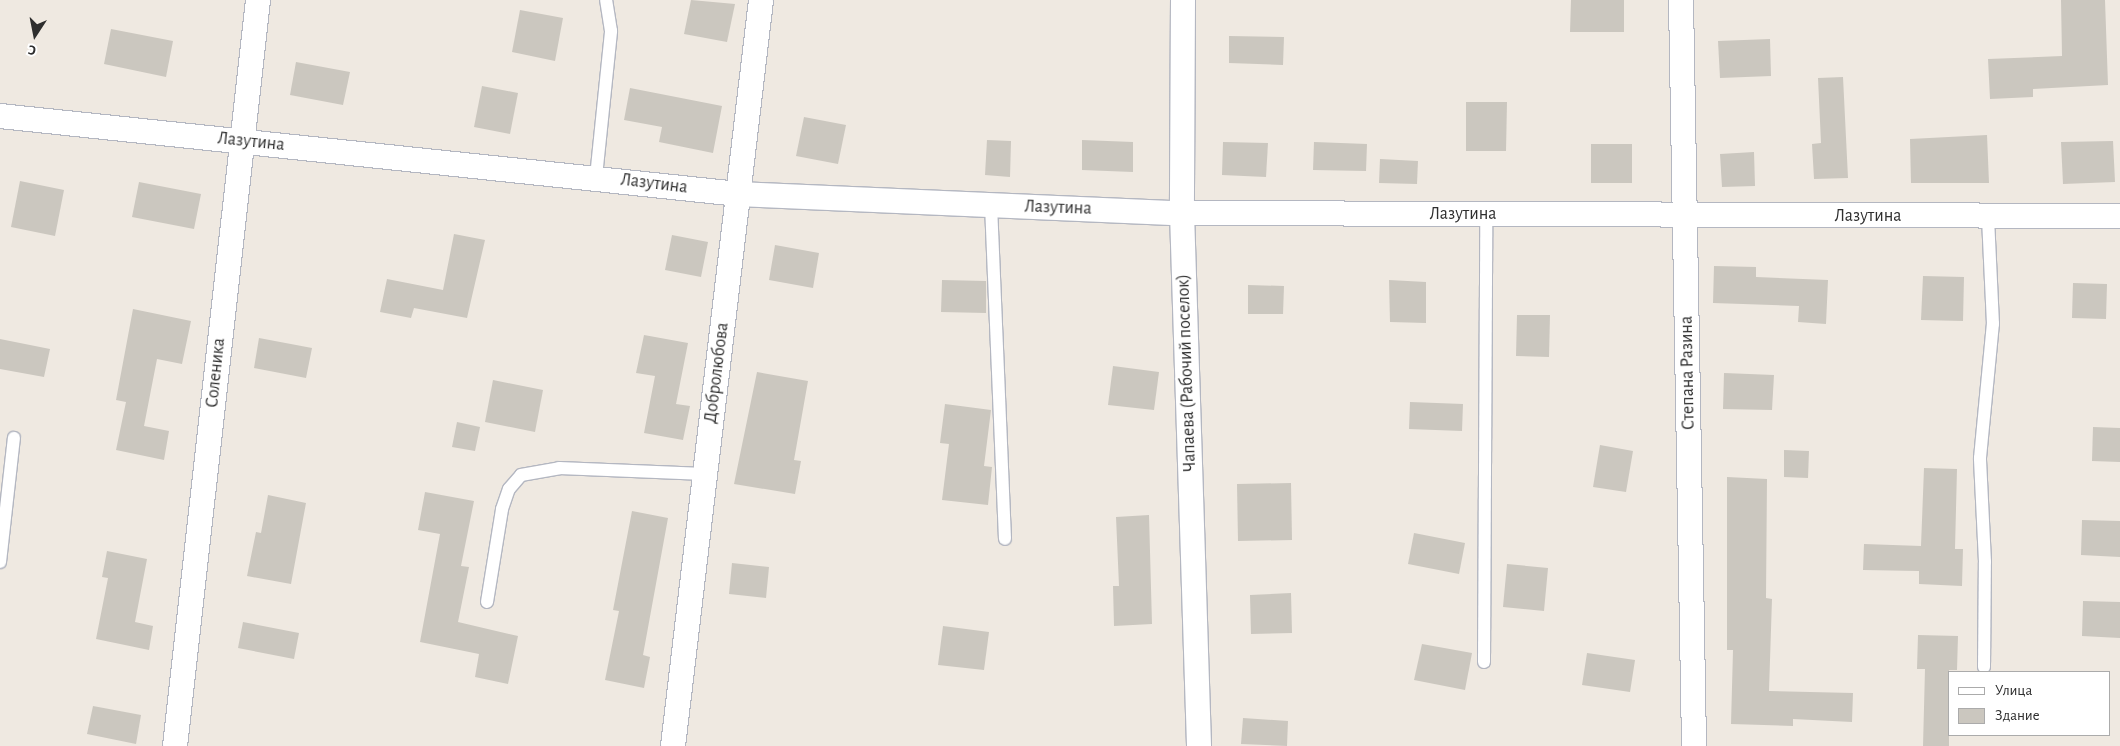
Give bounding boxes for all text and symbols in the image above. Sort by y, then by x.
north arrow [10,10,60,60]
text: С [27,42,37,57]
street label: Лазутина [217,128,285,156]
street label: Лазутина [619,169,689,199]
street label: Лазутина [1024,196,1092,220]
street label: Лазутина [1429,203,1497,225]
street label: Лазутина [1834,205,1902,227]
street label: Чапаева (Рабочий поселок) [1173,274,1201,472]
street label: Степана Разина [1676,316,1700,430]
street label: Добролюбова [700,321,734,425]
street label: Соленика [202,337,230,409]
legend [1948,671,2110,736]
text: Улица [1995,683,2032,698]
text: Здание [1995,708,2040,723]

